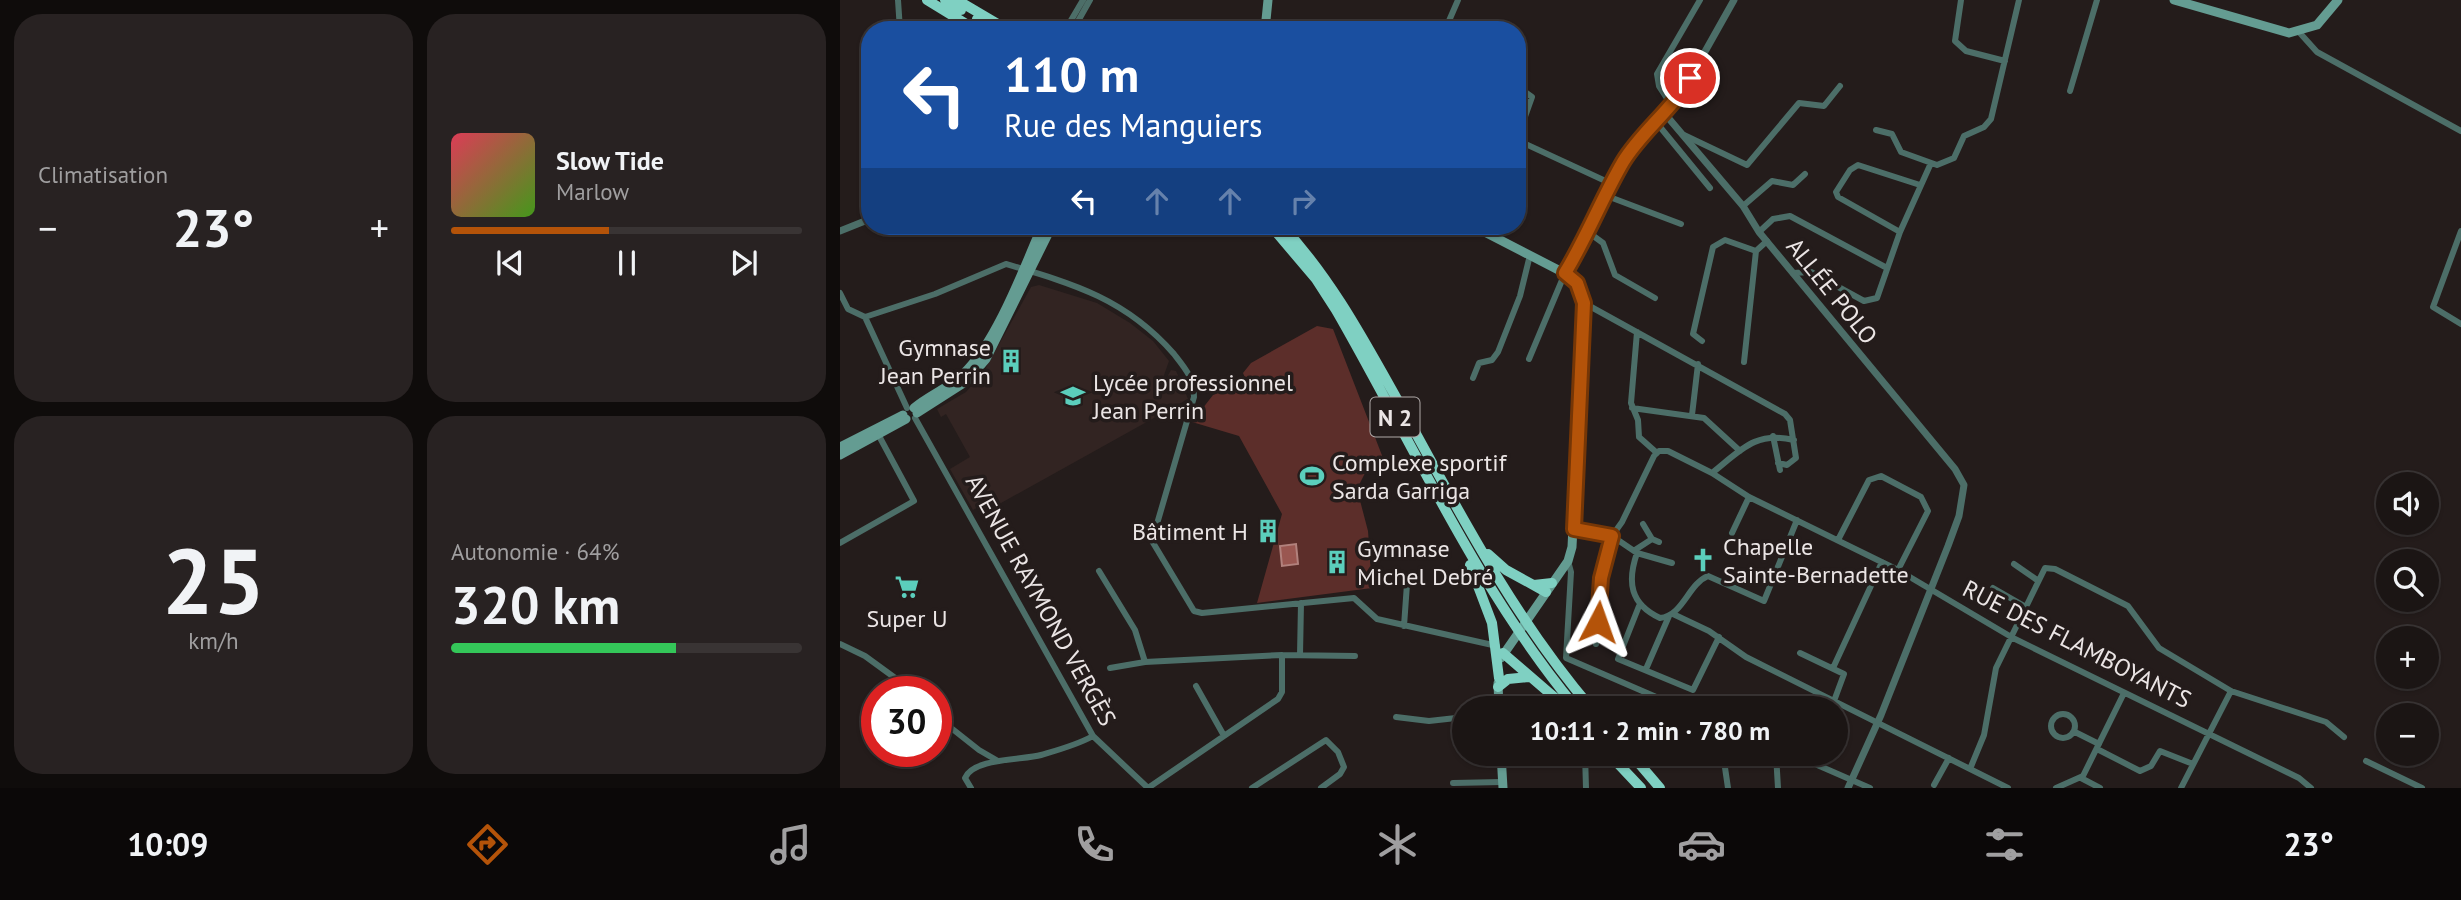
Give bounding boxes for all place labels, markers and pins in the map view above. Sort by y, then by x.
pin [1660,48,1720,108]
place label: Gymnase Jean Perrin [879,332,991,391]
building icon: Gymnase Jean Perrin [997,347,1025,375]
place label: Lycée professionnel Jean Perrin [1092,367,1293,426]
school or university icon: Lycée professionnel Jean Perrin [1059,382,1087,410]
place label: Complexe sportif Sarda Garriga [1332,447,1508,506]
sports icon: Complexe sportif Sarda Garriga [1298,462,1326,490]
place label: Bâtiment H [1132,516,1248,547]
building icon: Bâtiment H [1254,517,1282,545]
place label: Chapelle Sainte-Bernadette [1723,531,1909,590]
place label: Gymnase Michel Debré [1357,533,1493,592]
church icon: Chapelle Sainte-Bernadette [1689,546,1717,574]
building icon: Gymnase Michel Debré [1323,548,1351,576]
supermarket icon: Super U [893,573,921,601]
place label: Super U [866,603,948,634]

